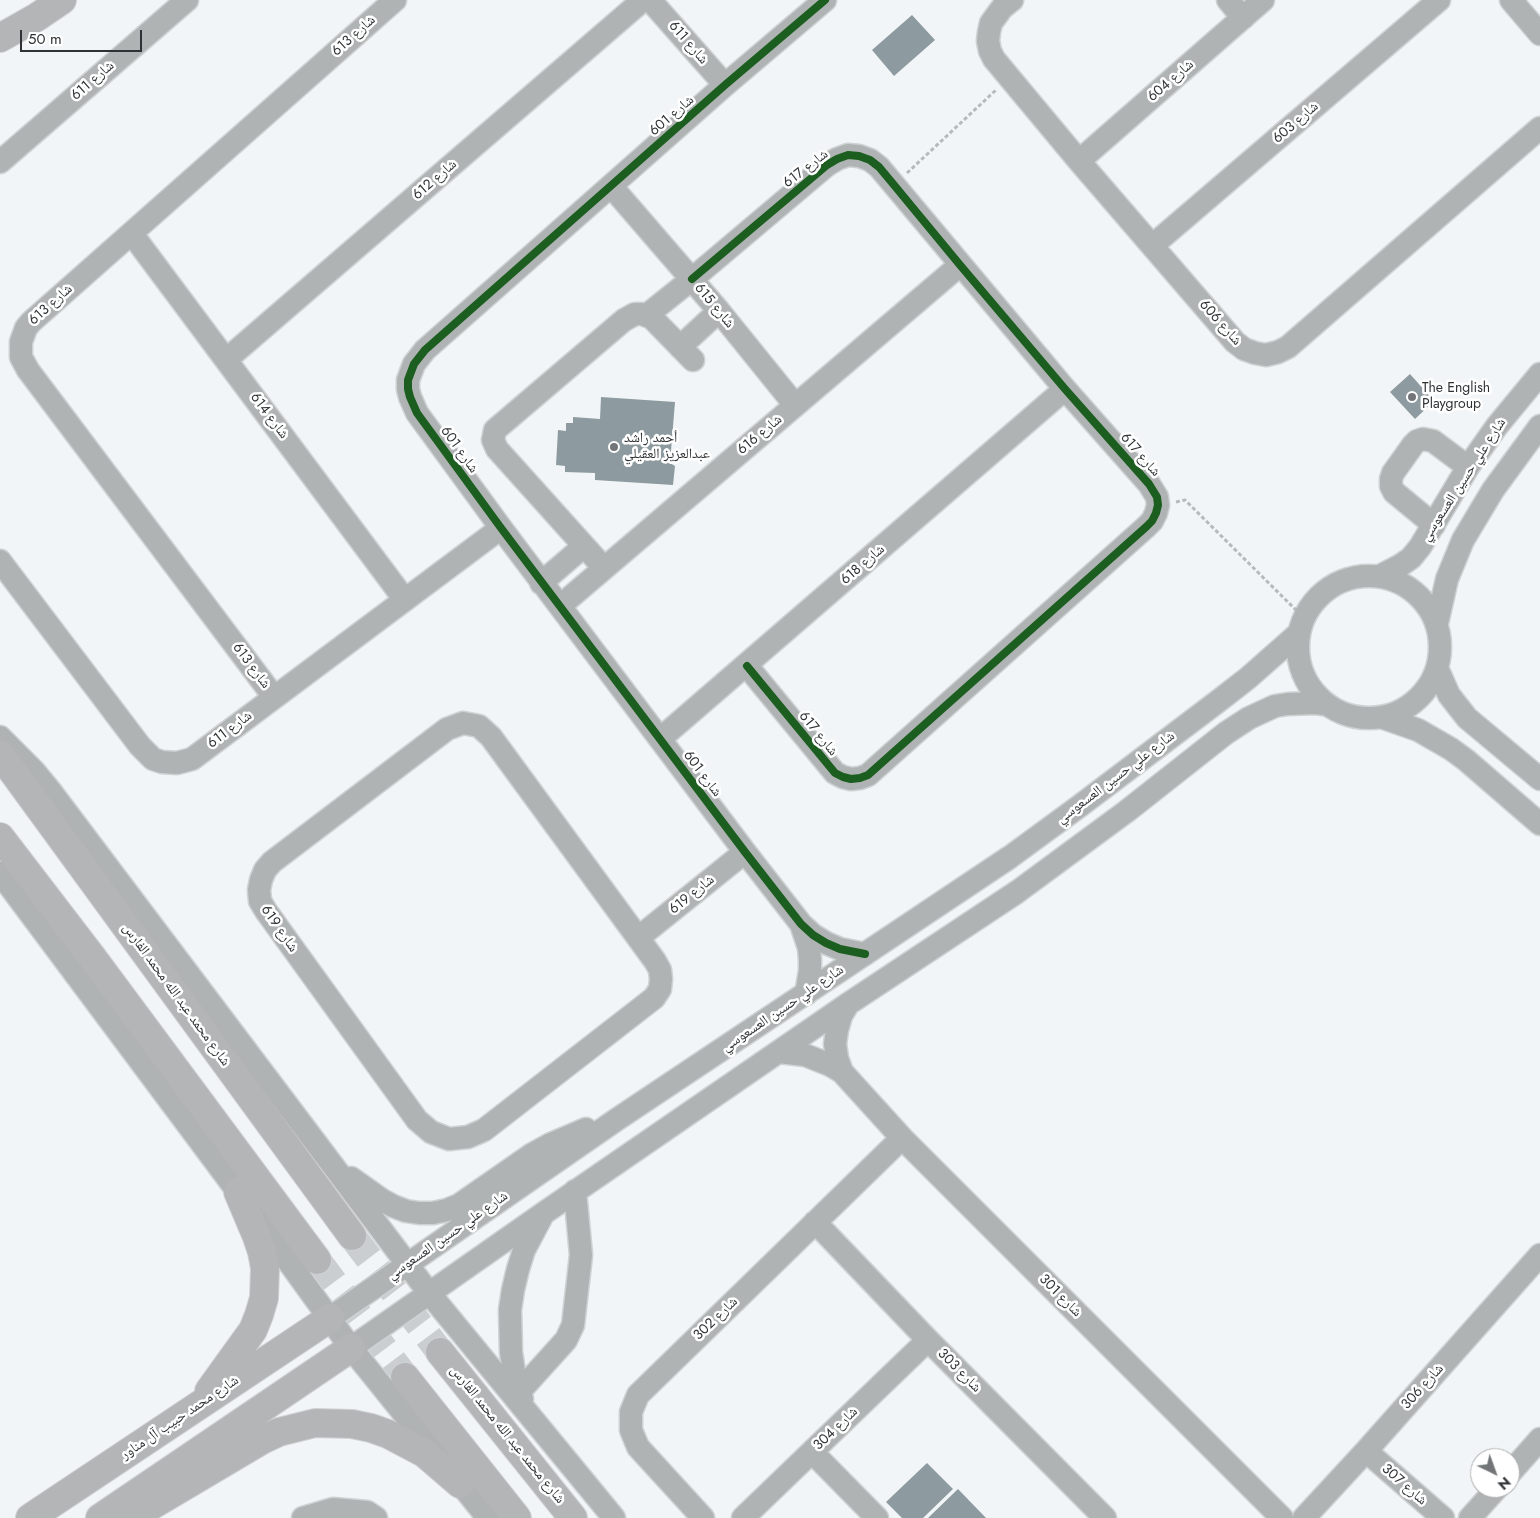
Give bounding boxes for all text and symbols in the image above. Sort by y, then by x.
street label: شارع 613 [329,12,379,60]
street label: شارع 611 [665,18,711,68]
scale bar [22,20,145,52]
text: 50 m [28,28,62,50]
street label: شارع 604 [1145,56,1197,106]
street label: شارع 611 [68,58,118,104]
street label: شارع 601 [646,92,698,140]
street label: شارع 603 [1270,99,1322,147]
street label: شارع 617 [780,146,832,192]
street label: شارع 612 [409,156,461,204]
street label: شارع 615 [691,280,737,332]
street label: شارع 613 [26,281,76,329]
street label: شارع 606 [1195,297,1245,349]
place label: The English Playgroup [1422,381,1490,414]
street label: شارع 614 [246,390,292,442]
marker: The English Playgroup [1406,391,1418,403]
street label: شارع 616 [734,411,786,459]
street label: شارع علي حسين العسعوسي [1418,415,1510,545]
street label: شارع 601 [436,423,482,477]
street label: شارع 617 [1116,430,1164,480]
place label: أحمد راشد عبدالعزيز العقيلي [624,431,710,464]
marker: أحمد راشد عبدالعزيز العقيلي [608,441,620,453]
street label: شارع 618 [838,541,888,589]
street label: شارع 613 [228,640,274,692]
street label: شارع 611 [204,708,256,752]
street label: شارع 617 [795,708,841,760]
street label: شارع علي حسين العسعوسي [1054,728,1178,828]
street label: شارع 601 [679,748,725,800]
street label: شارع 619 [666,872,718,918]
street label: شارع 619 [257,902,301,956]
street label: شارع محمد عبد الله محمد الفارس [118,920,234,1070]
street label: شارع علي حسين العسعوسي [719,962,847,1056]
street label: شارع علي حسين العسعوسي [384,1188,512,1284]
street label: شارع 301 [1035,1271,1085,1321]
street label: شارع 302 [690,1294,742,1344]
street label: شارع 303 [934,1346,984,1396]
street label: شارع 306 [1398,1361,1448,1413]
street label: شارع محمد عبد الله محمد الفارس [446,1363,568,1507]
street label: شارع محمد حبيب آل مناور [118,1372,242,1464]
street label: شارع 304 [810,1404,862,1454]
north arrow [1470,1448,1520,1498]
street label: شارع 307 [1378,1461,1430,1509]
text: N [1494,1472,1515,1495]

